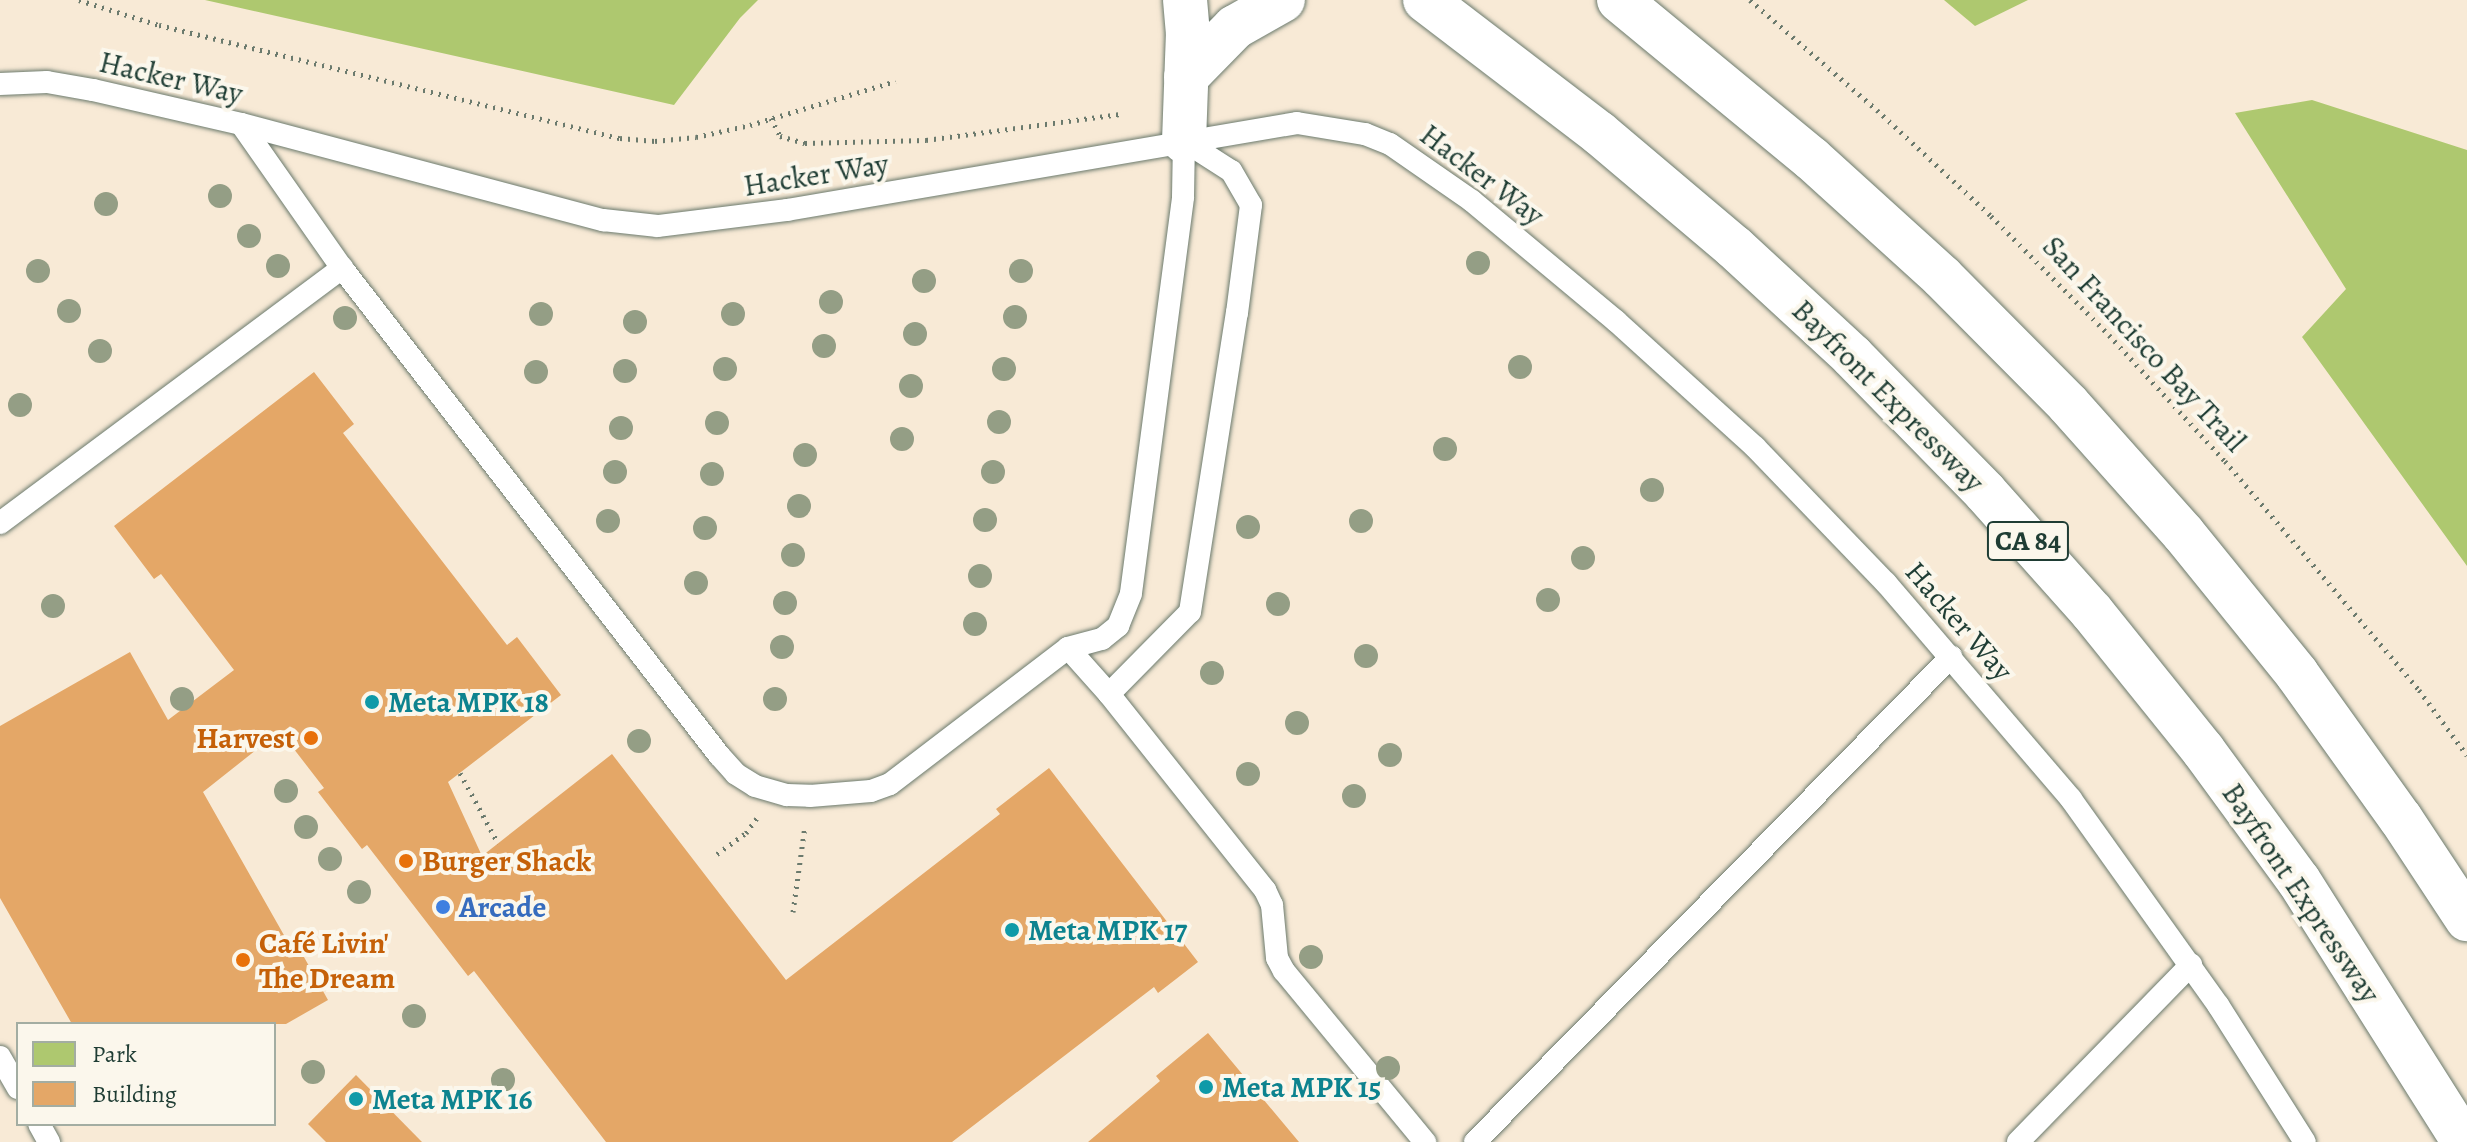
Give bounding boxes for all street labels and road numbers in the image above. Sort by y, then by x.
street label: Hacker Way [96,44,246,112]
street label: Hacker Way [1413,117,1551,233]
street label: Hacker Way [741,146,891,204]
street label: San Francisco Bay Trail [2035,229,2253,459]
street label: Bayfront Expressway [1784,292,1992,500]
road number: CA 84 [1986,517,2070,565]
street label: Hacker Way [1897,554,2021,688]
street label: Bayfront Expressway [2214,776,2388,1010]

